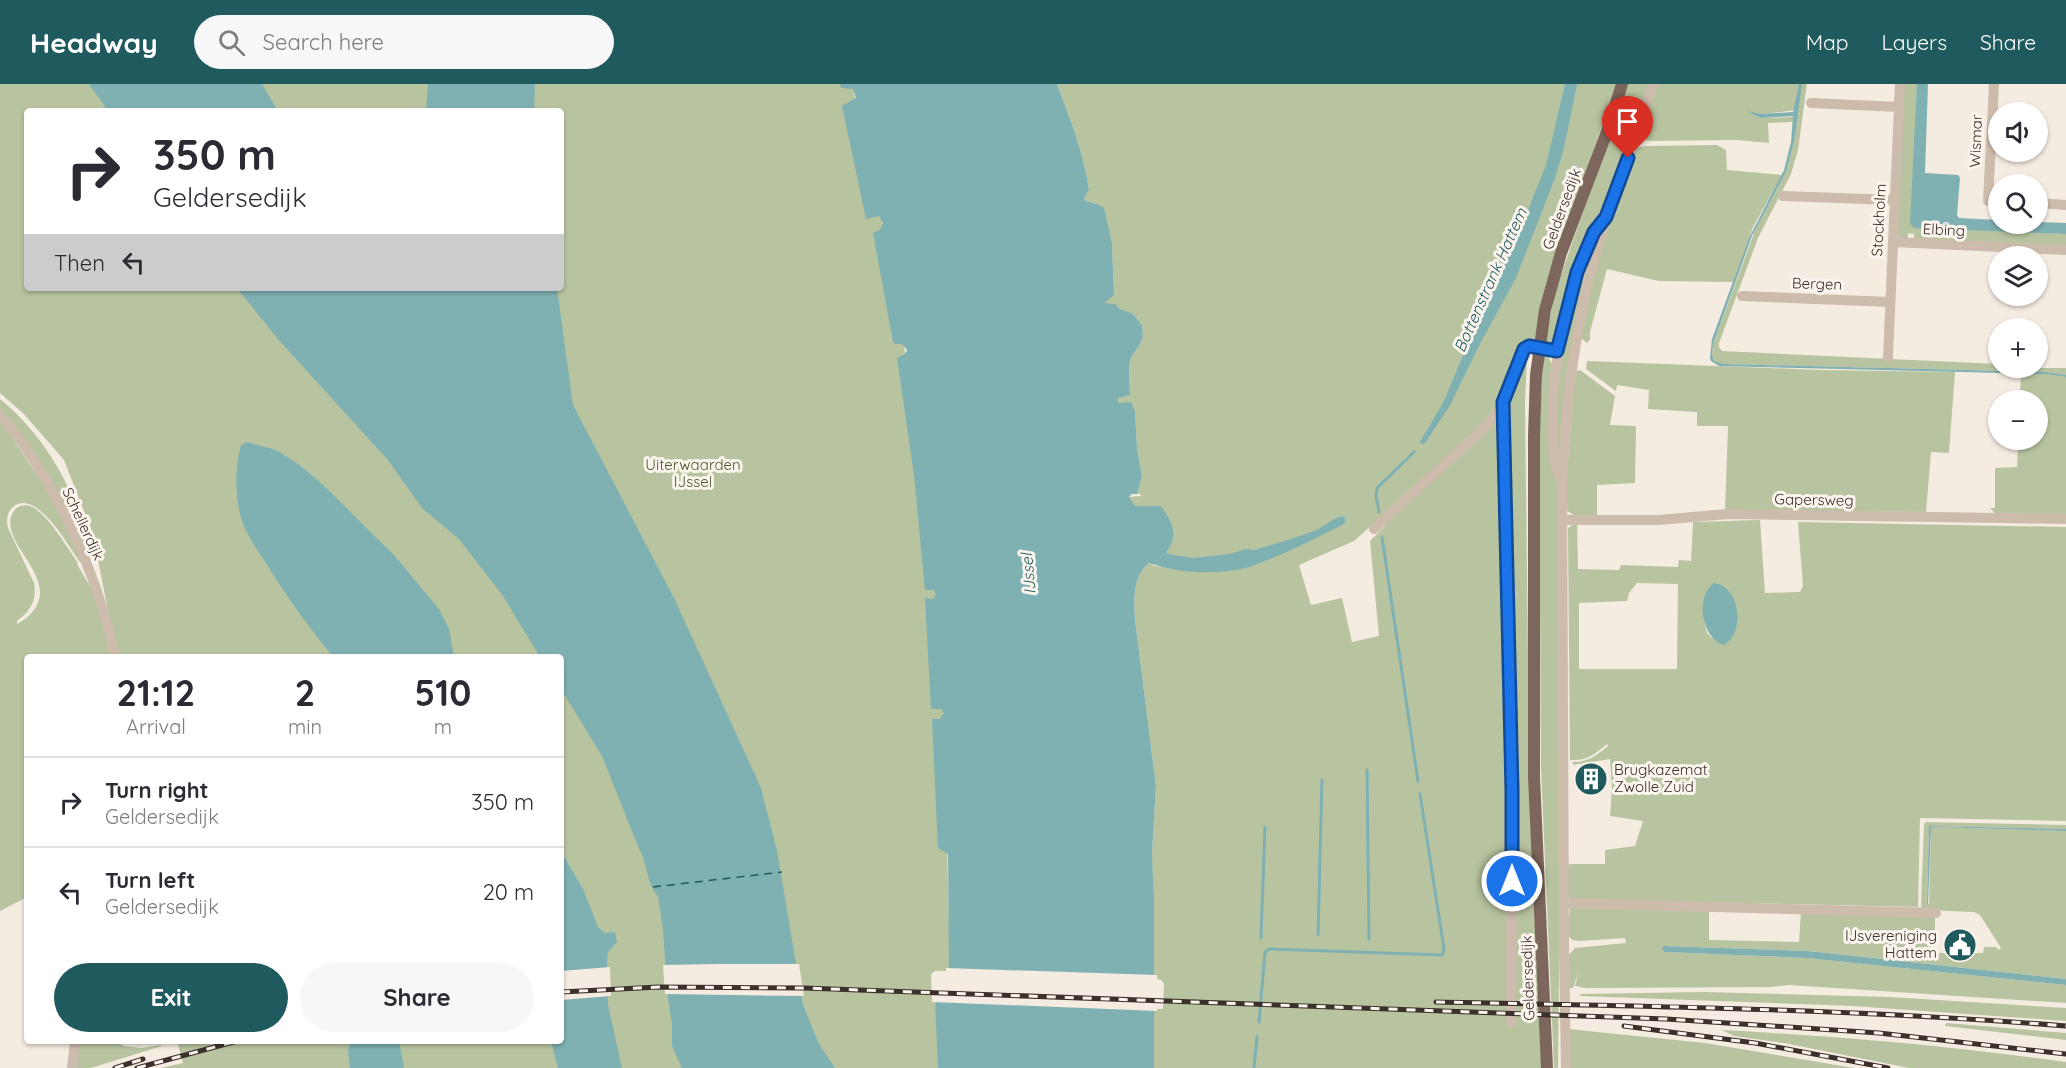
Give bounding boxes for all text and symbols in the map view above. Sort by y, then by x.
search box [194,15,614,69]
text: Headway [30,25,158,60]
icon: search [215,26,248,59]
text: Search here [263,28,384,56]
text: Map [1806,29,1849,55]
text: Layers [1882,29,1947,55]
text: Share [1980,29,2036,55]
pin [1602,96,1653,158]
map controls [1988,102,2048,450]
button: sound [1988,102,2048,162]
icon: arrive [1611,105,1644,138]
street label: Wismar [1965,114,1986,168]
text: 350 m [153,128,276,181]
icon: right [54,132,132,210]
street label: Geldersedijk [1538,165,1585,252]
button: search [1988,174,2048,234]
text: Geldersedijk [153,180,307,214]
street label: Stockholm [1867,183,1890,257]
water label: Bottenstrank Hattem [1449,205,1531,355]
street label: Elbing [1922,219,1966,240]
icon: left [117,246,150,279]
button: layers [1988,246,2048,306]
text: Then [54,249,105,277]
street label: Bergen [1792,273,1842,294]
button: + [1988,318,2048,378]
button: − [1988,390,2048,450]
park label: Uiterwaarden IJssel [645,455,741,491]
street label: Schellerdijk [58,484,109,563]
street label: Gapersweg [1774,489,1854,510]
water label: IJssel [1016,550,1040,595]
text: 21:12 [117,670,195,715]
text: 2 [295,670,315,715]
text: 510 [415,670,471,715]
text: Arrival [126,714,186,739]
text: min [288,714,322,739]
text: m [434,714,452,739]
place label: Brugkazemat Zwolle Zuid [1614,760,1708,796]
building icon: Brugkazemat Zwolle Zuid [1573,761,1609,797]
text: Turn right [105,776,209,804]
icon: right [54,786,87,819]
text: 350 m [471,788,534,816]
text: Geldersedijk [105,804,219,829]
position arrow [1480,849,1544,913]
text: Turn left [105,866,195,894]
icon: left [54,876,87,909]
text: 20 m [483,878,534,906]
text: Geldersedijk [105,894,219,919]
place label: IJsvereniging Hattem [1845,926,1937,962]
public building icon: IJsvereniging Hattem [1942,927,1978,963]
street label: Geldersedijk [1517,935,1538,1021]
button: Exit [54,963,288,1032]
button: Share [300,963,534,1032]

